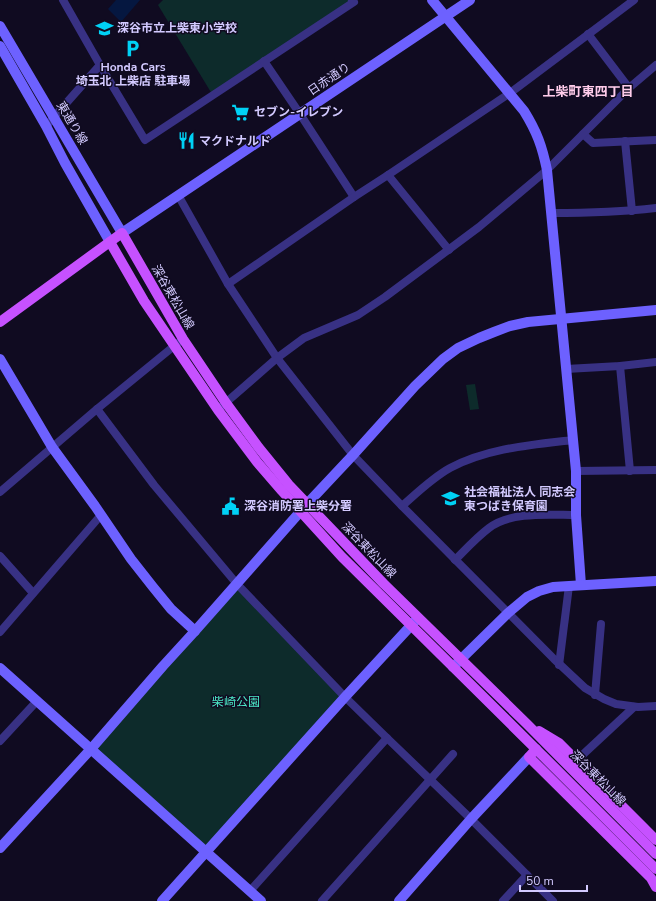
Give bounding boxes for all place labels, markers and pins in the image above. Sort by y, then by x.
school or university icon: 深谷市立上柴東小学校 [94,18,114,38]
place label: 深谷市立上柴東小学校 [117,20,237,36]
parking icon: Honda Cars 埼玉北 上柴店 駐車場 [123,38,143,58]
place label: Honda Cars 埼玉北 上柴店 駐車場 [76,59,190,89]
supermarket icon: セブン-イレブン [231,102,251,122]
place label: セブン-イレブン [254,104,343,120]
restaurant icon: マクドナルド [176,131,196,151]
place label: マクドナルド [199,133,271,149]
place label: 社会福祉法人 同志会 東つばき保育園 [464,484,575,514]
school or university icon: 社会福祉法人 同志会 東つばき保育園 [441,489,461,509]
public building icon: 深谷消防署上柴分署 [221,496,241,516]
place label: 深谷消防署上柴分署 [244,498,352,514]

